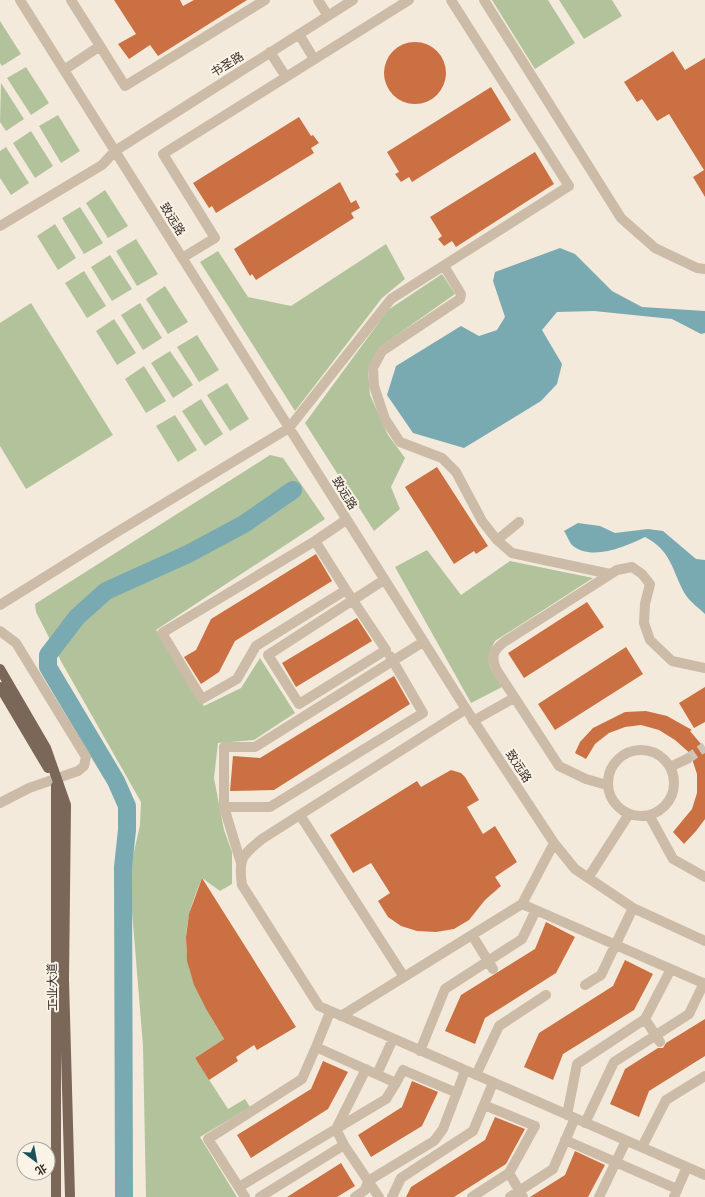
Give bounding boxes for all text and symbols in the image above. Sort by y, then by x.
street label: 书圣路 [208,48,246,80]
street label: 致远路 [157,200,189,238]
street label: 致远路 [329,474,361,512]
street label: 致远路 [503,747,535,785]
street label: 工业大道 [44,963,60,1011]
north arrow [16,1141,56,1181]
text: 北 [33,1161,50,1178]

